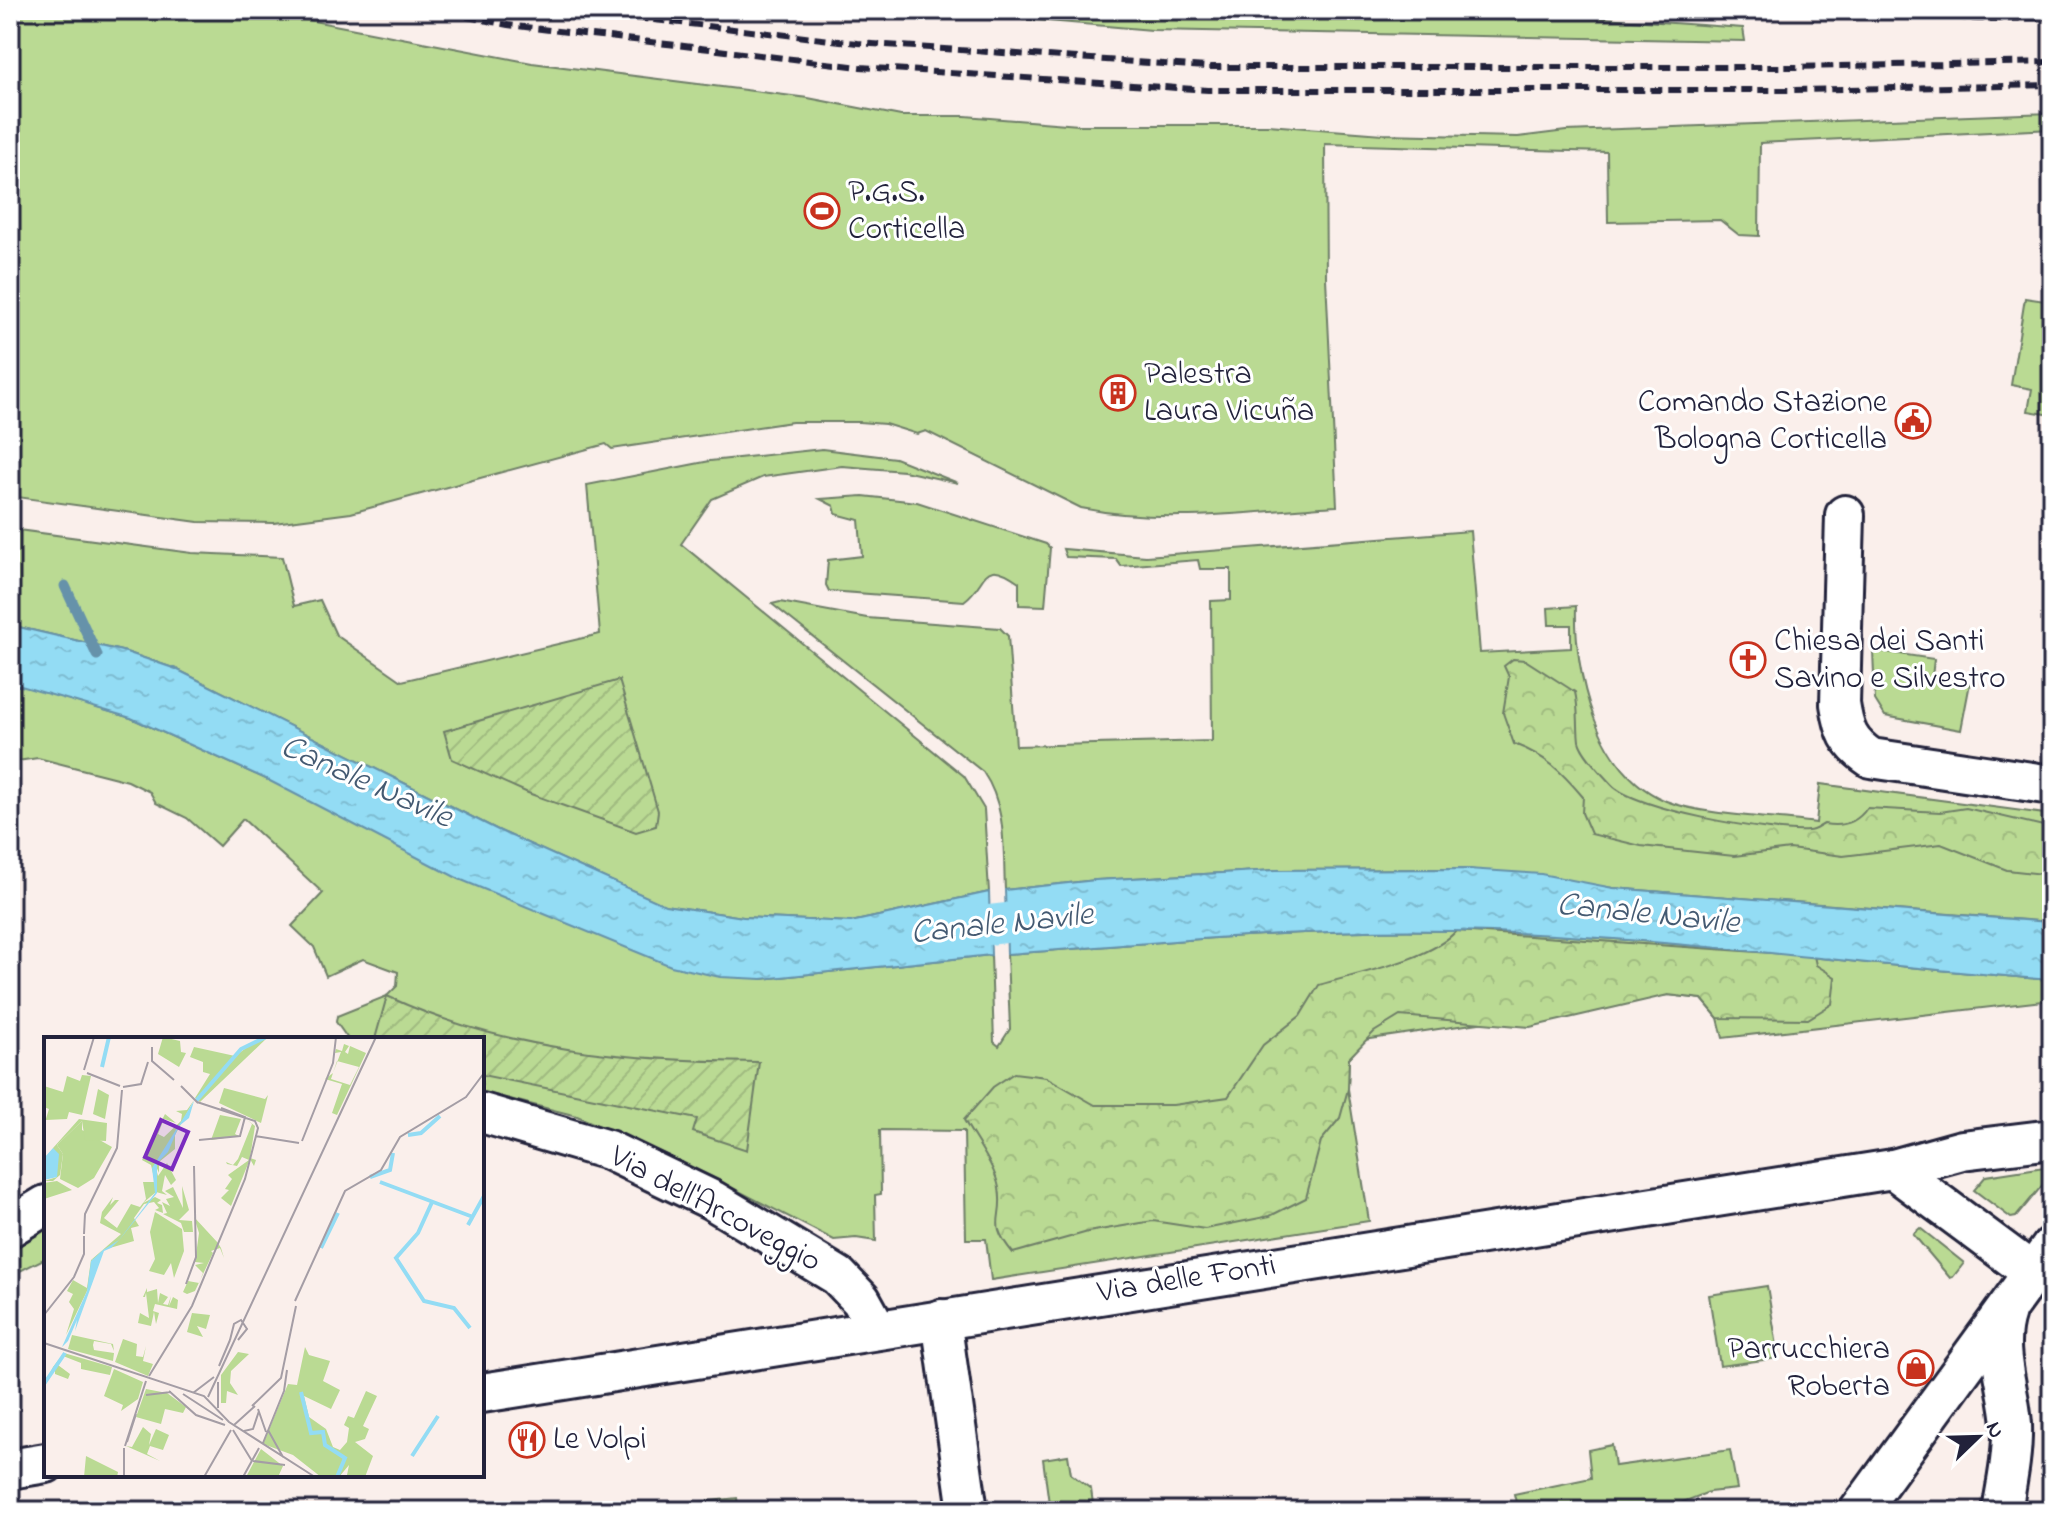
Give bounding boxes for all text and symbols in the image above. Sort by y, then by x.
place label: P.G.S. Corticella [848,170,965,254]
sports icon: P.G.S. Corticella [803,192,841,230]
place label: Palestra Laura Vicuña [1144,352,1314,436]
building icon: Palestra Laura Vicuña [1099,374,1137,412]
place label: Comando Stazione Bologna Corticella [1638,380,1888,464]
public building icon: Comando Stazione Bologna Corticella [1894,402,1932,440]
place label: Chiesa dei Santi Savino e Silvestro [1774,619,2006,703]
church icon: Chiesa dei Santi Savino e Silvestro [1729,641,1767,679]
water label: Canale Navile [272,723,461,844]
water label: Canale Navile [1554,881,1743,950]
water label: Canale Navile [908,890,1097,959]
inset map [44,1037,484,1477]
street label: Via dell'Arcoveggio [600,1134,829,1286]
street label: Via delle Fonti [1094,1243,1280,1317]
place label: Parrucchiera Roberta [1727,1327,1890,1411]
shop icon: Parrucchiera Roberta [1897,1349,1935,1387]
north arrow [1938,1397,2018,1477]
place label: Le Volpi [553,1417,646,1464]
text: N [1976,1417,2011,1443]
restaurant icon: Le Volpi [508,1421,546,1459]

